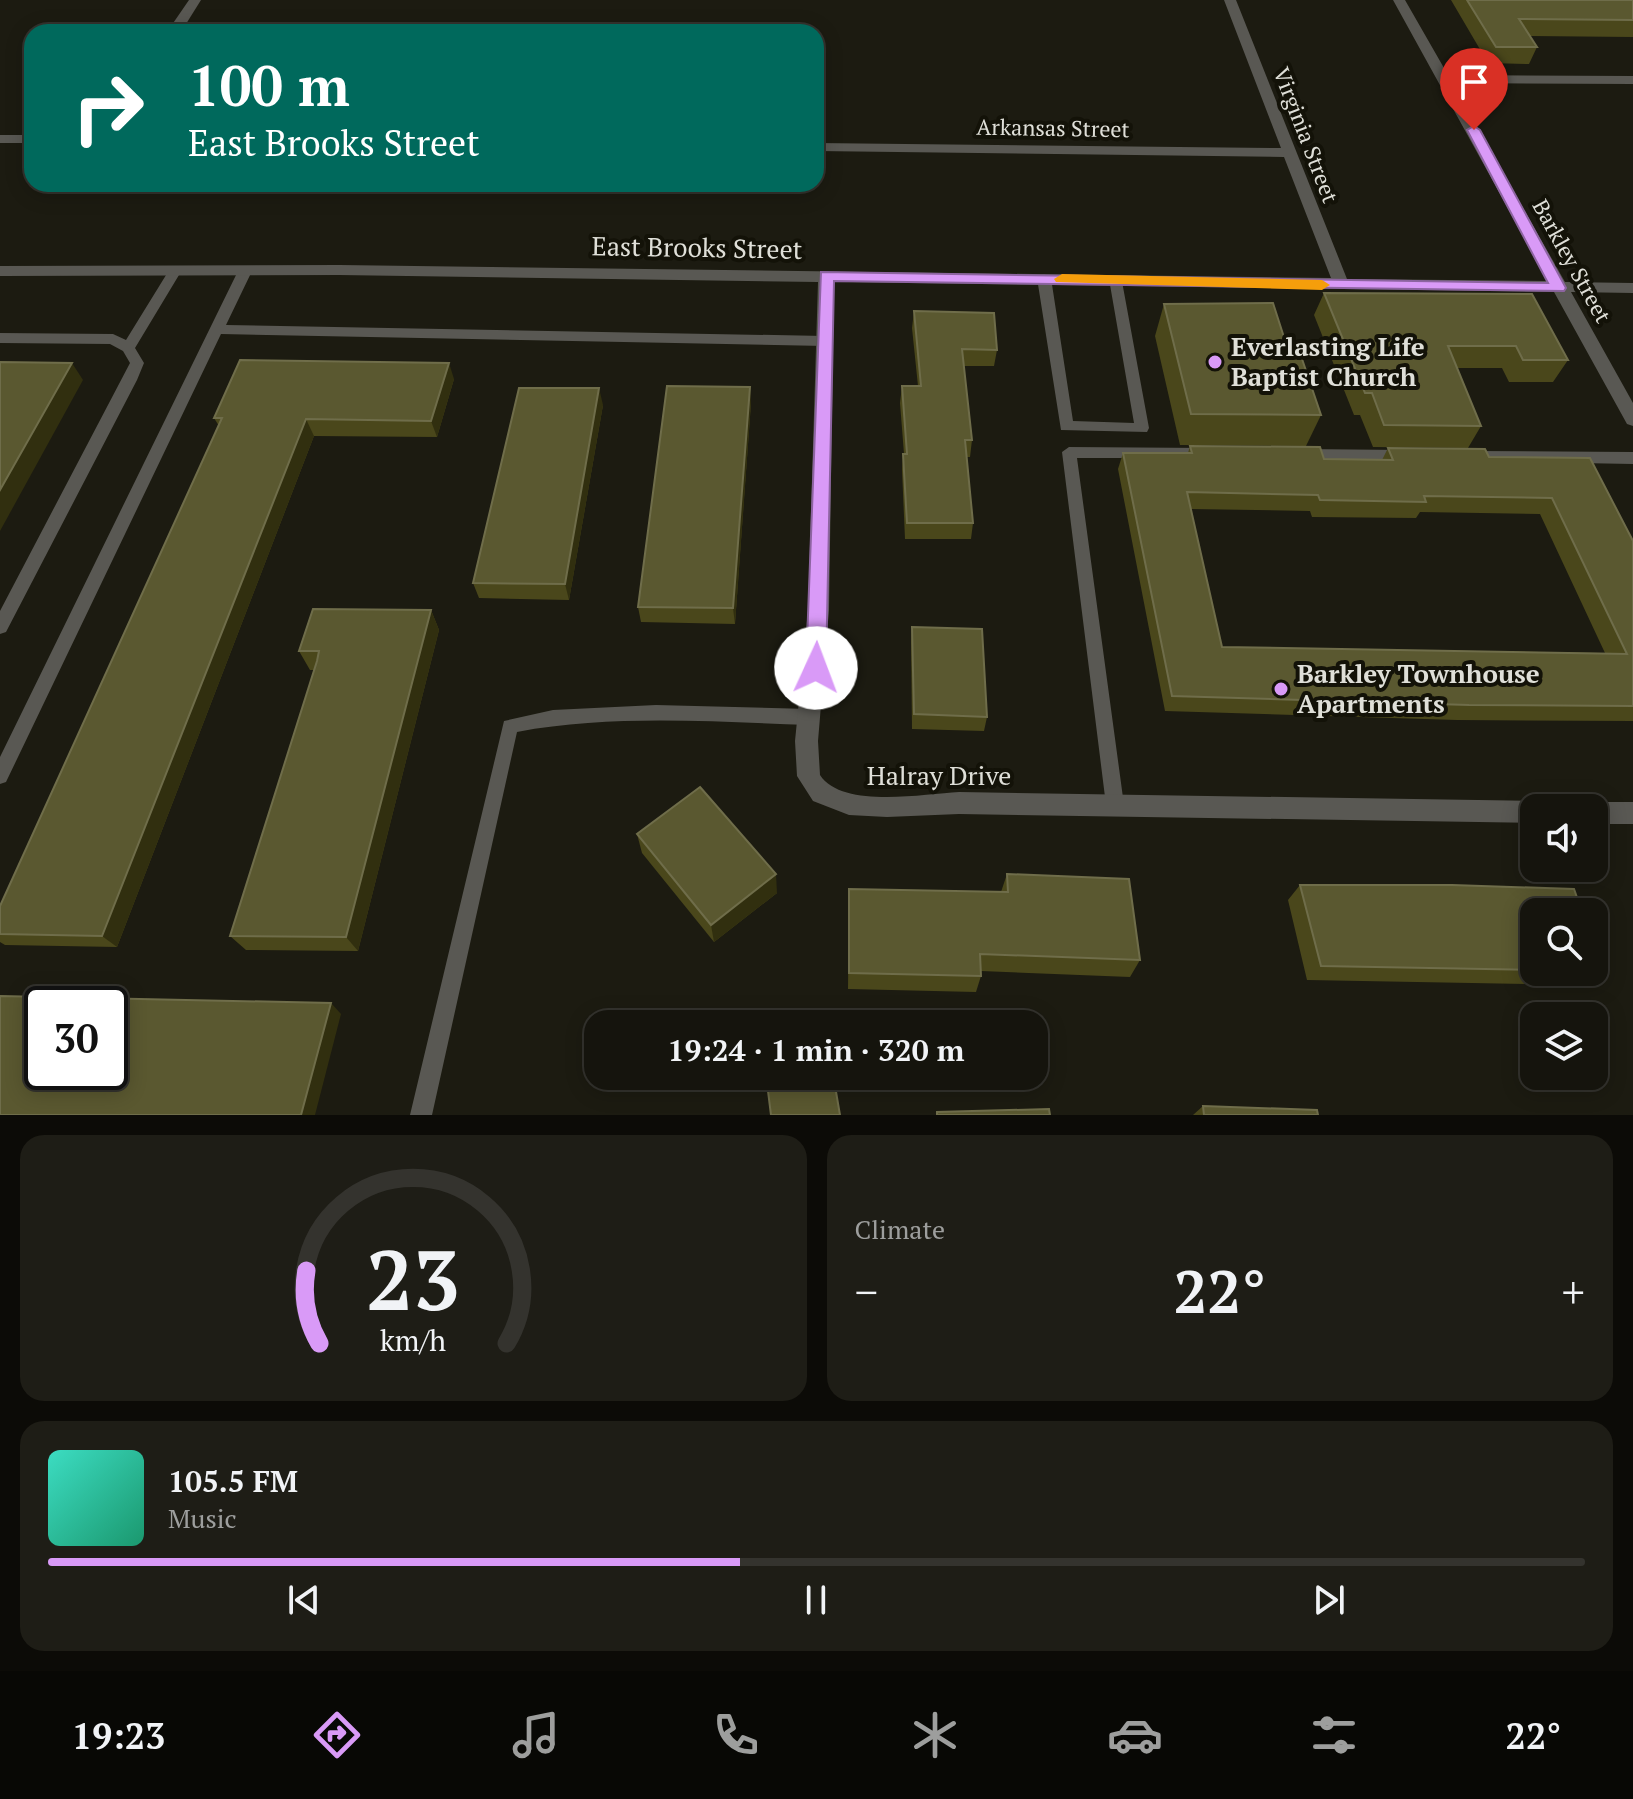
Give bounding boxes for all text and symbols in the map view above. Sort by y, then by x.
text: 100 m [188,48,350,122]
pin [1440,48,1508,130]
icon: right [56,56,160,160]
icon: arrive [1452,60,1496,104]
street label: Virginia Street [1267,63,1346,207]
street label: Arkansas Street [976,112,1130,143]
text: East Brooks Street [188,119,480,166]
street label: Barkley Street [1527,194,1618,328]
street label: East Brooks Street [591,228,803,266]
place label: Everlasting Life Baptist Church [1231,329,1425,393]
marker: Everlasting Life Baptist Church [1206,353,1224,371]
position arrow [774,626,858,710]
place label: Barkley Townhouse Apartments [1297,656,1540,720]
marker: Barkley Townhouse Apartments [1272,680,1290,698]
street label: Halray Drive [867,758,1011,792]
map controls [1520,794,1608,1090]
button: sound [1520,794,1608,882]
button: search [1520,898,1608,986]
speed limit sign: 30 [24,986,128,1090]
button: layers [1520,1002,1608,1090]
text: 19:24 · 1 min · 320 m [668,1030,964,1070]
text: Climate [855,1212,945,1246]
text: 23 [366,1224,460,1334]
text: 22° [1173,1251,1266,1330]
text: − [855,1262,878,1321]
text: + [1562,1262,1585,1321]
text: km/h [380,1321,446,1359]
text: 105.5 FM [168,1461,298,1501]
text: Music [168,1501,237,1535]
icon: previous [282,1578,326,1622]
icon: pause [794,1578,838,1622]
icon: next [1307,1578,1351,1622]
icon: directions [309,1707,365,1763]
icon: music [508,1707,564,1763]
icon: phone [708,1707,764,1763]
icon: climate [907,1707,963,1763]
icon: car [1107,1707,1163,1763]
icon: filters [1306,1707,1362,1763]
text: 19:23 [72,1712,165,1759]
text: 22° [1506,1712,1561,1759]

